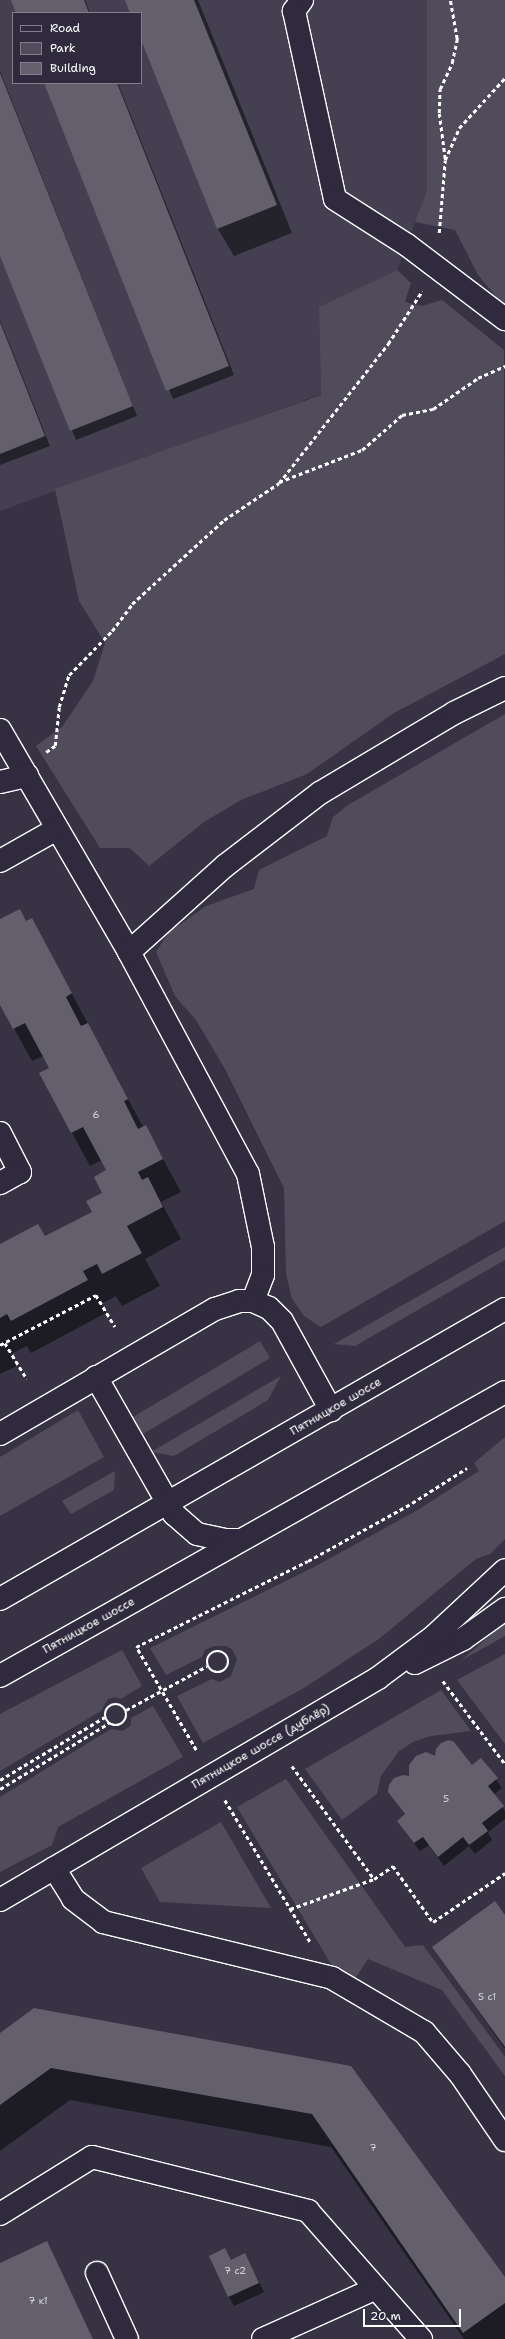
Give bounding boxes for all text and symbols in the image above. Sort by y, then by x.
legend [12,12,142,84]
text: Road [50,20,80,36]
text: Park [50,40,76,56]
text: Building [50,60,96,76]
house number: 6 [93,1109,99,1121]
street label: Пятницкое шоссе [288,1375,384,1439]
street label: Пятницкое шоссе [40,1595,138,1657]
street label: Пятницкое шоссе (дублёр) [189,1702,333,1792]
house number: 5 [443,1793,449,1805]
house number: 5 с1 [478,1991,496,2003]
house number: 7 [370,2142,376,2154]
house number: 7 с2 [224,2265,246,2277]
house number: 7 к1 [28,2295,48,2307]
scale bar [365,2301,463,2327]
text: 20 m [370,2308,401,2324]

